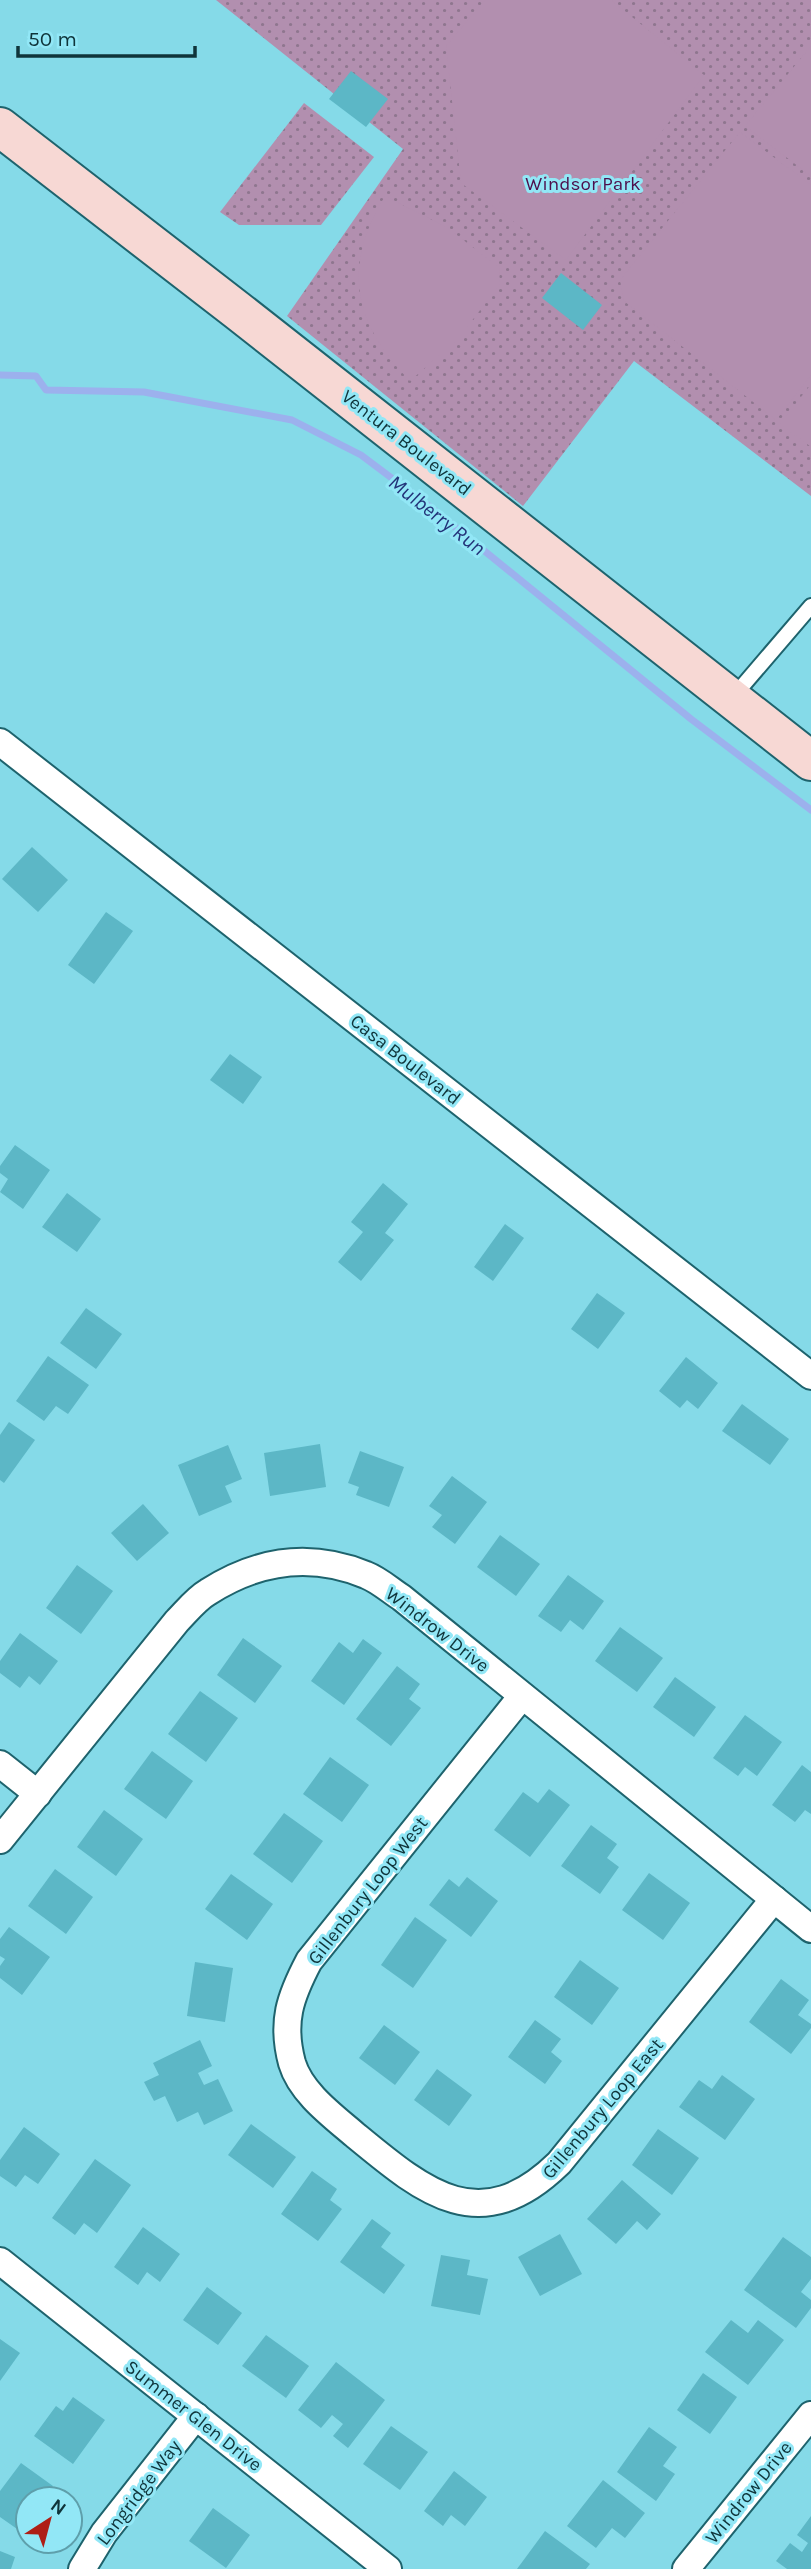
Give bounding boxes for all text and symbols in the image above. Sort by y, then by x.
scale bar [18,14,194,58]
text: 50 m [28,27,77,51]
park label: Windsor Park [525,173,641,195]
street label: Ventura Boulevard [337,385,476,500]
water label: Mulberry Run [384,470,490,560]
street label: Casa Boulevard [346,1010,465,1110]
street label: Windrow Drive [381,1583,494,1677]
street label: Gillenbury Loop West [303,1812,432,1969]
street label: Gillenbury Loop East [538,2034,668,2183]
street label: Summer Glen Drive [121,2356,266,2476]
street label: Longridge Way [92,2436,186,2550]
street label: Windrow Drive [701,2437,797,2548]
north arrow [14,2485,84,2555]
text: N [46,2494,70,2520]

